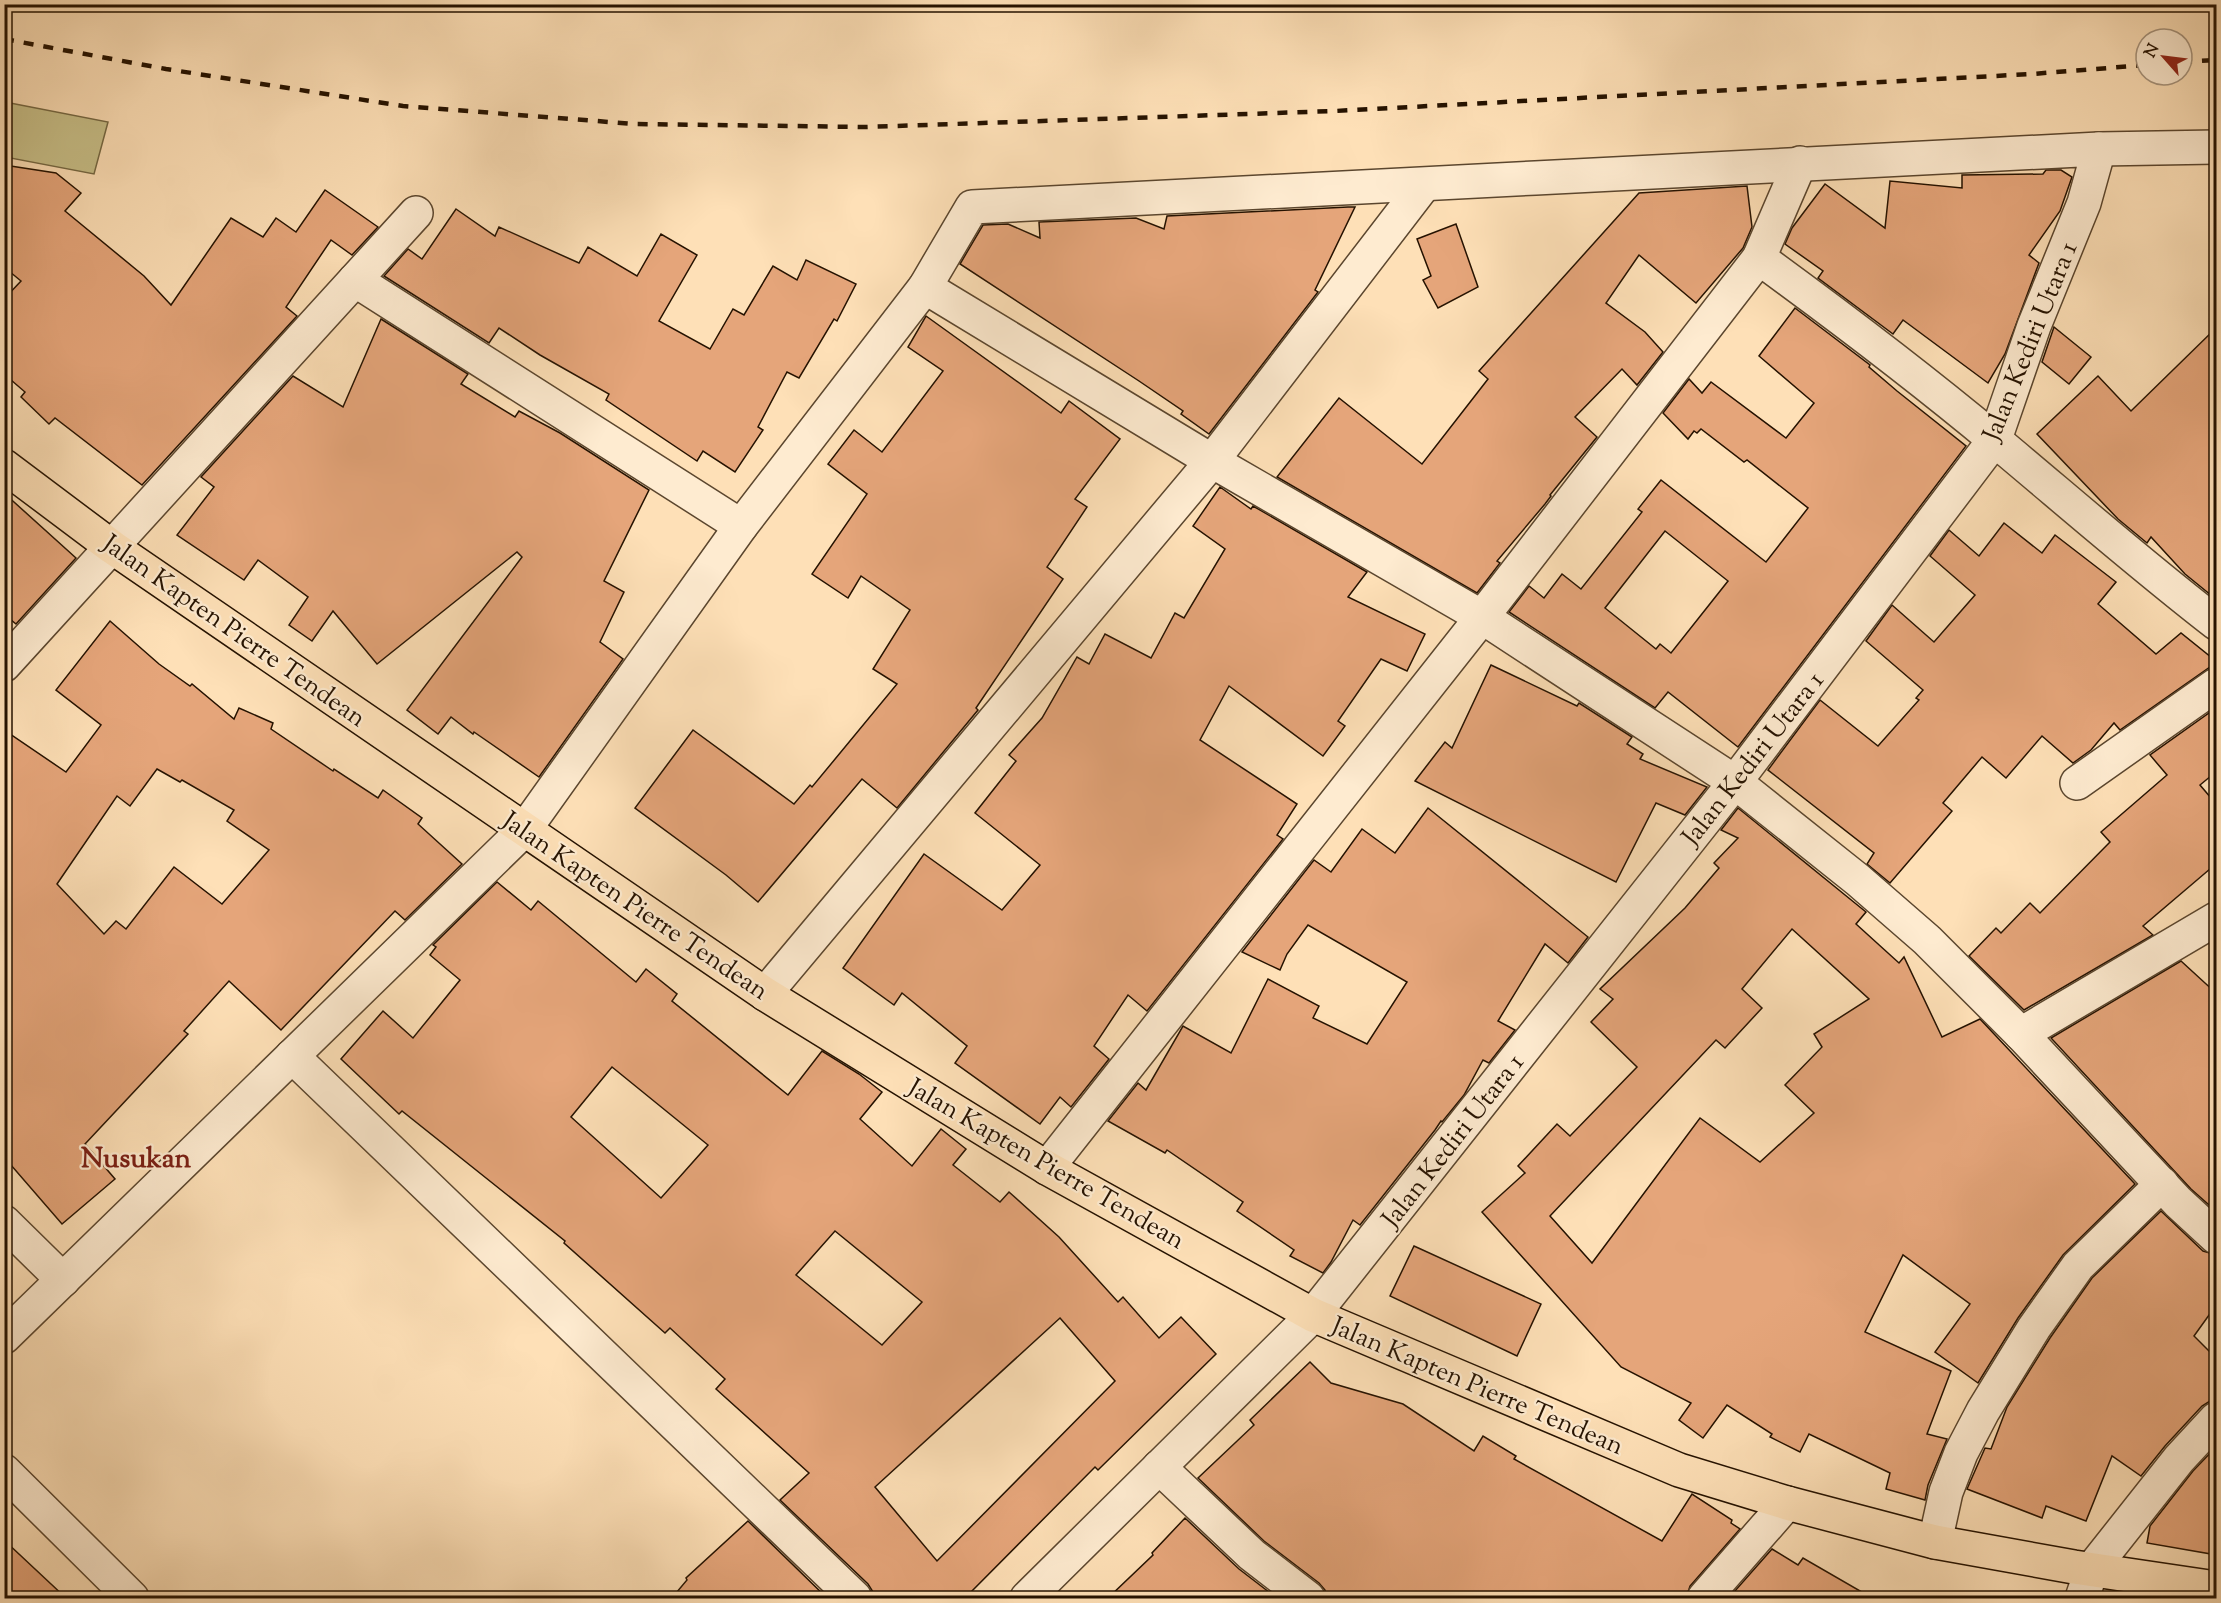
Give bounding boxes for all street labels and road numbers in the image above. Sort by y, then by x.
street label: Jalan Kediri Utara 1 [1974,237,2088,449]
street label: Jalan Kapten Pierre Tendean [93,526,373,737]
street label: Jalan Kediri Utara 1 [1673,665,1834,856]
street label: Jalan Kapten Pierre Tendean [492,803,775,1010]
street label: Jalan Kediri Utara 1 [1373,1047,1534,1238]
street label: Jalan Kapten Pierre Tendean [899,1070,1191,1260]
street label: Jalan Kapten Pierre Tendean [1323,1308,1629,1466]

